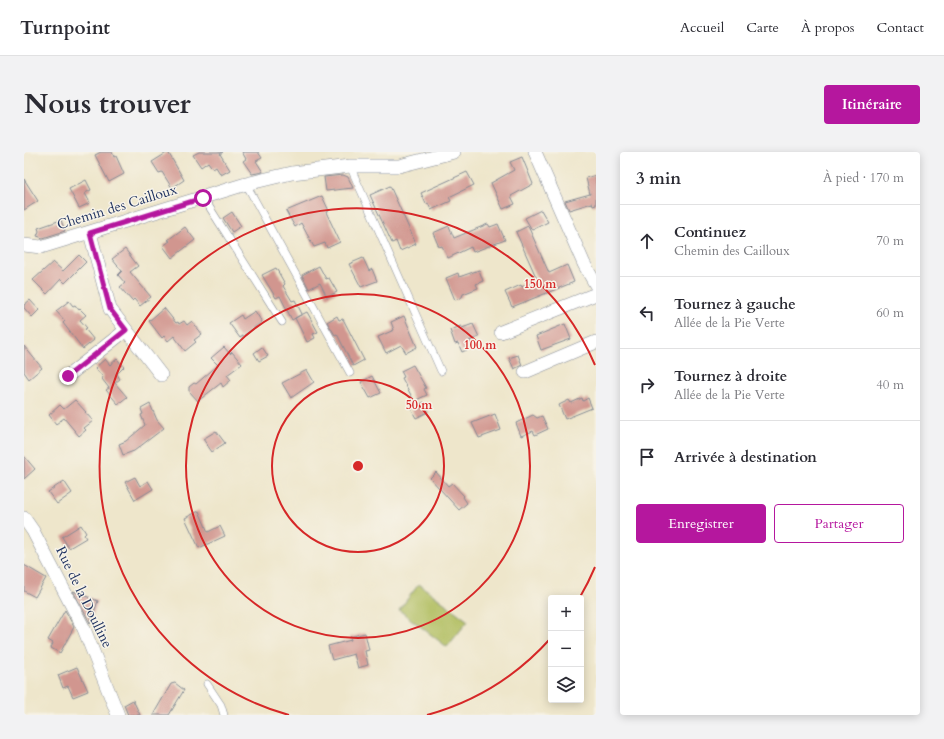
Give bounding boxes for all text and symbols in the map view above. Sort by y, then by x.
text: Turnpoint [20,15,110,41]
text: Accueil [680,18,724,37]
text: Carte [746,18,779,37]
text: À propos [801,18,854,37]
text: Contact [876,18,924,37]
text: Nous trouver [24,85,191,123]
button: Itinéraire [824,85,920,124]
text: 3 min [636,167,681,190]
text: À pied · 170 m [823,169,904,187]
street label: Chemin des Cailloux [55,180,179,234]
route start [194,189,212,207]
text: Continuez [674,222,746,242]
icon: ahead [636,230,658,252]
text: 70 m [876,232,904,250]
text: Chemin des Cailloux [674,242,790,260]
text: 150 m [524,276,557,292]
text: Tournez à gauche [674,294,796,314]
icon: left [636,302,658,324]
text: 60 m [876,304,904,322]
text: Allée de la Pie Verte [674,314,785,332]
text: 100 m [464,337,497,353]
text: Tournez à droite [674,366,787,386]
route end [59,367,77,385]
icon: right [636,374,658,396]
text: 40 m [876,376,904,394]
text: Allée de la Pie Verte [674,386,785,404]
text: 50 m [406,397,433,413]
icon: arrive [636,446,658,468]
text: Arrivée à destination [674,447,817,467]
centre of rings [351,459,365,473]
button: Enregistrer [636,504,766,543]
button: Partager [774,504,904,543]
street label: Rue de la Doulline [51,543,117,651]
map controls [548,595,584,703]
button: + [548,595,584,631]
button: − [548,631,584,667]
button: layers [548,667,584,703]

